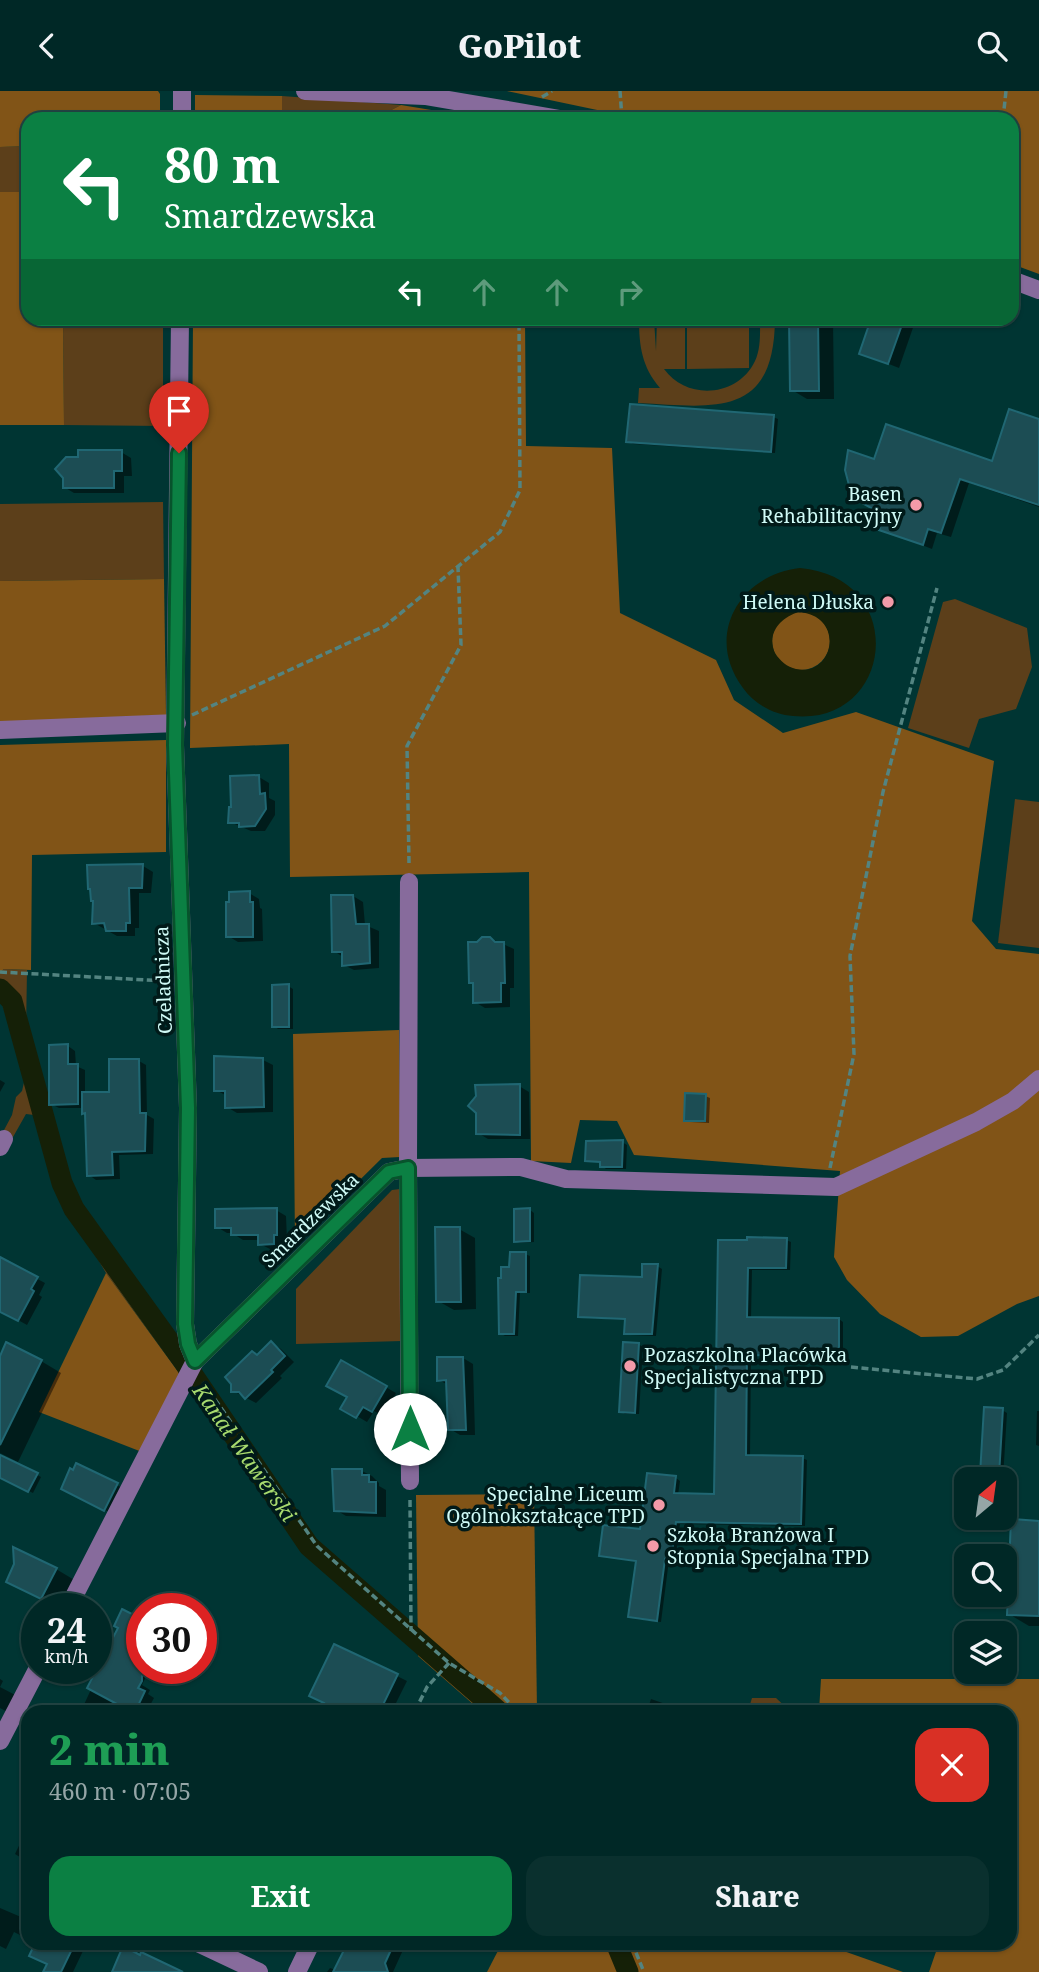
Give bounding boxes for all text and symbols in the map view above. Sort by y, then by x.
text: GoPilot [458,24,581,67]
icon: back [28,27,66,65]
icon: search [973,27,1011,65]
text: 80 m [164,131,280,197]
icon: left [49,140,140,231]
text: Smardzewska [164,194,377,237]
icon: left [392,273,430,311]
icon: ahead [465,273,503,311]
icon: ahead [538,273,576,311]
icon: right [611,273,649,311]
pin [149,381,209,453]
icon: arrive [160,392,198,430]
place label: Basen Rehabilitacyjny [761,481,902,529]
marker: Basen Rehabilitacyjny [908,497,924,513]
place label: Helena Dłuska [742,589,874,615]
marker: Helena Dłuska [880,594,896,610]
street label: Czeladnicza [148,926,178,1034]
street label: Smardzewska [256,1167,364,1273]
place label: Pozaszkolna Placówka Specjalistyczna TPD [644,1342,847,1390]
marker: Pozaszkolna Placówka Specjalistyczna TPD [622,1358,638,1374]
water label: Kanał Wawerski [186,1377,303,1527]
position arrow [373,1392,447,1466]
north arrow [954,1467,1017,1529]
map controls [954,1467,1017,1684]
place label: Specjalne Liceum Ogólnokształcące TPD [446,1481,645,1529]
marker: Specjalne Liceum Ogólnokształcące TPD [651,1497,667,1513]
place label: Szkoła Branżowa I Stopnia Specjalna TPD [667,1522,869,1570]
marker: Szkoła Branżowa I Stopnia Specjalna TPD [645,1538,661,1554]
button: search [954,1544,1017,1607]
speed limit sign: 30 [126,1593,217,1684]
text: 24 [47,1606,86,1653]
button: layers [954,1621,1017,1684]
text: km/h [44,1644,89,1668]
text: 2 min [49,1720,170,1777]
button: close [915,1728,989,1802]
text: 460 m · 07:05 [49,1775,191,1807]
button: Exit [49,1856,512,1936]
button: Share [526,1856,989,1936]

